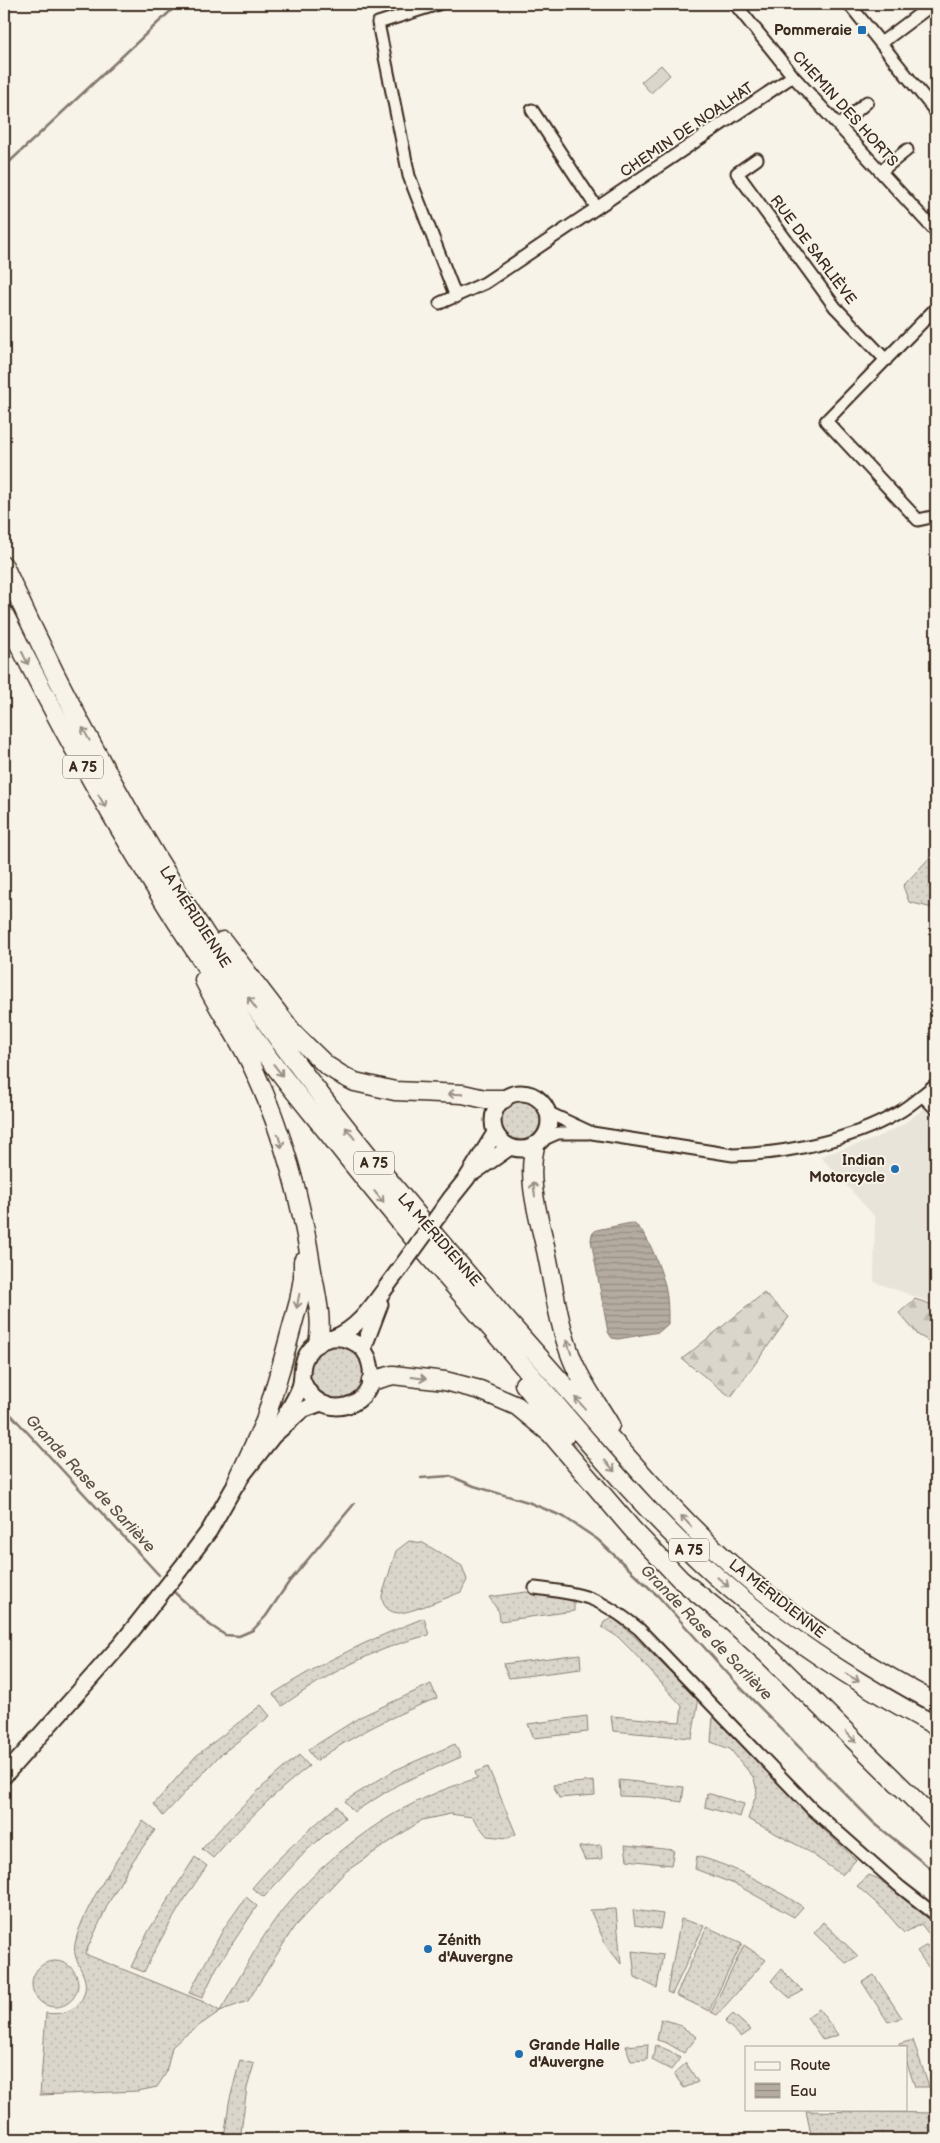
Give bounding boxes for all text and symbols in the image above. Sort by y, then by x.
place label: Pommeraie [774,21,852,40]
marker: Pommeraie [856,24,868,36]
street label: CHEMIN DES HORTS [788,47,902,171]
street label: CHEMIN DE NOALHAT [617,78,757,182]
street label: RUE DE SARLIÈVE [766,192,860,308]
one-way arrow [21,650,30,665]
one-way arrow [81,727,90,742]
road number: A 75 [63,756,103,779]
one-way arrow [98,793,108,808]
street label: LA MÉRIDIENNE [155,863,235,972]
one-way arrow [247,996,257,1010]
one-way arrow [273,1063,284,1076]
one-way arrow [448,1090,464,1099]
one-way arrow [344,1127,355,1140]
one-way arrow [276,1133,286,1149]
place label: Indian Motorcycle [809,1151,885,1187]
road number: A 75 [354,1152,394,1174]
marker: Indian Motorcycle [889,1163,901,1175]
one-way arrow [528,1181,538,1197]
street label: LA MÉRIDIENNE [393,1189,485,1291]
one-way arrow [374,1191,385,1204]
one-way arrow [293,1293,303,1309]
one-way arrow [563,1340,573,1356]
one-way arrow [410,1373,426,1383]
one-way arrow [574,1397,586,1410]
water label: Grande Rase de Sarliève [21,1411,159,1557]
one-way arrow [604,1459,615,1472]
one-way arrow [680,1514,692,1527]
road number: A 75 [669,1538,709,1562]
street label: LA MÉRIDIENNE [725,1555,829,1643]
water label: Grande Rase de Sarliève [636,1561,776,1705]
one-way arrow [716,1576,729,1587]
one-way arrow [846,1674,860,1684]
one-way arrow [845,1731,857,1743]
place label: Zénith d'Auvergne [438,1931,514,1967]
marker: Zénith d'Auvergne [422,1943,434,1955]
place label: Grande Halle d'Auvergne [529,2036,620,2072]
legend [745,2046,908,2110]
marker: Grande Halle d'Auvergne [513,2048,525,2060]
text: Route [790,2056,831,2075]
text: Eau [790,2082,817,2101]

